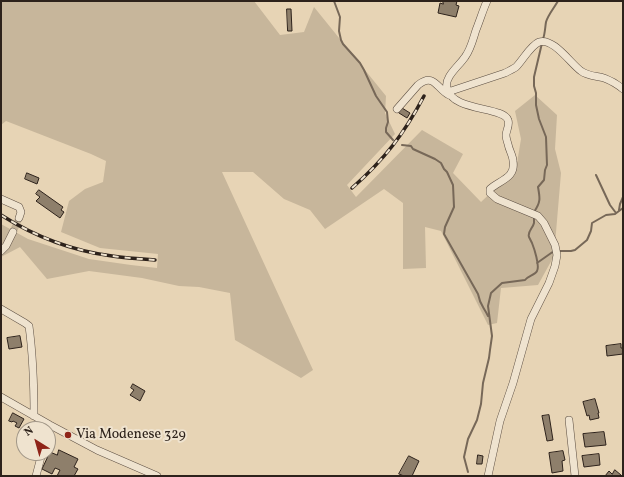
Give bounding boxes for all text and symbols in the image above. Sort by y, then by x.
north arrow [16,421,56,461]
text: N [21,423,37,440]
place label: Via Modenese 329 [76,427,186,443]
marker: Via Modenese 329 [63,430,73,440]

